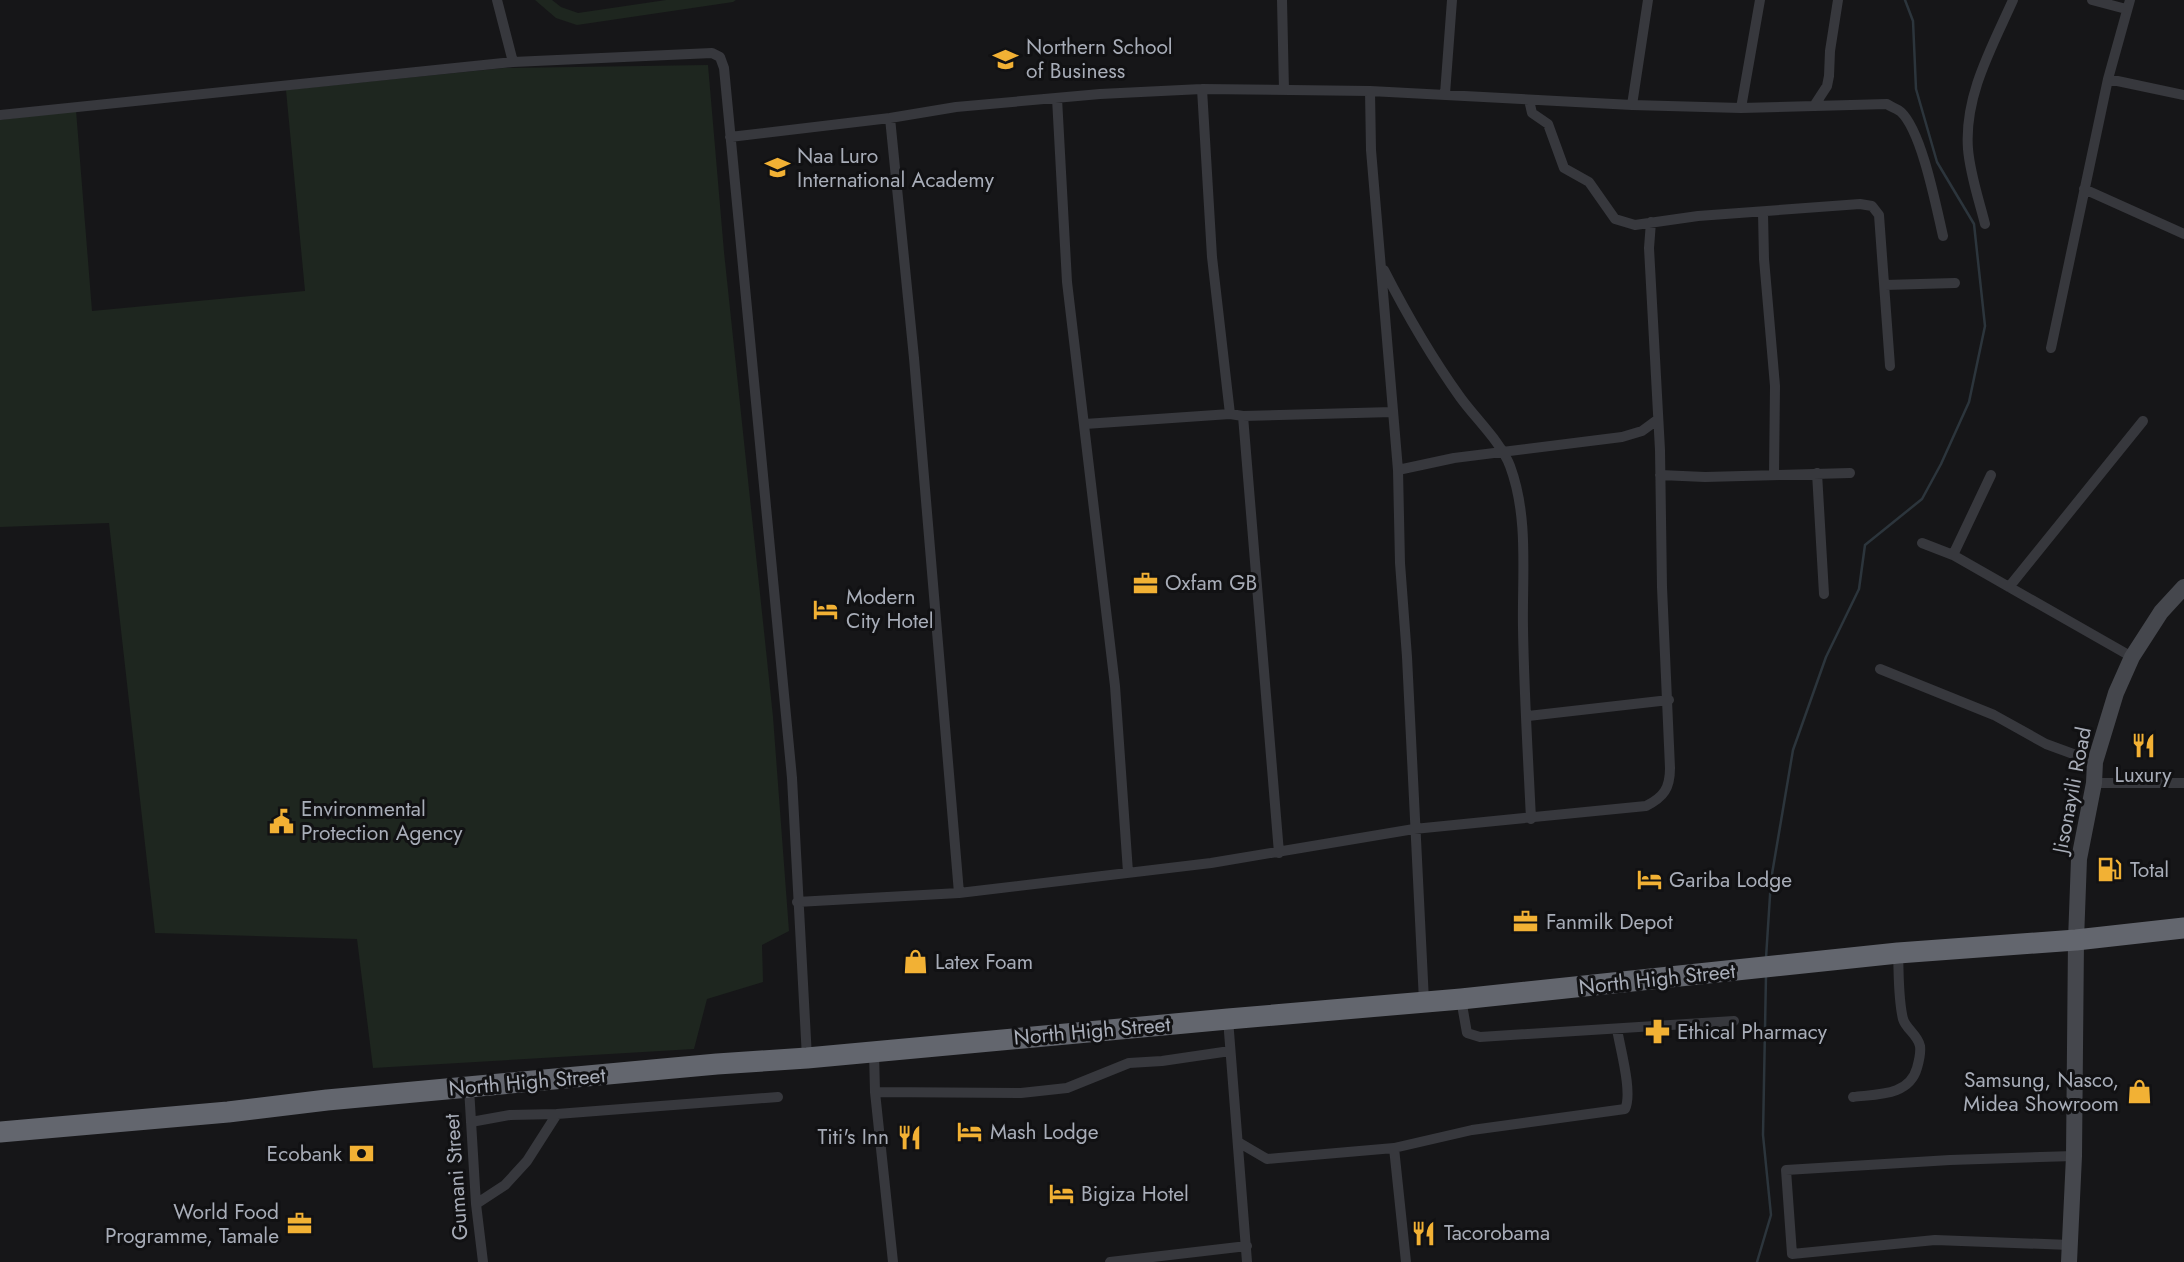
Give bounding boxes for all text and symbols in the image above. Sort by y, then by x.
place label: Northern School of Business [1026,32,1173,86]
school or university icon: Northern School of Business [992,45,1020,73]
place label: Naa Luro International Academy [797,141,995,195]
school or university icon: Naa Luro International Academy [763,154,791,182]
place label: Oxfam GB [1165,568,1257,598]
office icon: Oxfam GB [1131,569,1159,597]
place label: Modern City Hotel [846,582,934,636]
hotel icon: Modern City Hotel [812,595,840,623]
street label: Jisonayili Road [2044,724,2099,859]
restaurant icon: Luxury [2129,732,2157,760]
place label: Luxury [2115,760,2172,790]
place label: Environmental Protection Agency [301,794,463,848]
public building icon: Environmental Protection Agency [267,807,295,835]
place label: Total [2130,855,2169,885]
fuel station icon: Total [2096,856,2124,884]
place label: Gariba Lodge [1669,865,1792,895]
hotel icon: Gariba Lodge [1635,866,1663,894]
place label: Fanmilk Depot [1546,907,1673,937]
office icon: Fanmilk Depot [1512,908,1540,936]
place label: Latex Foam [935,947,1033,977]
shop icon: Latex Foam [901,948,929,976]
street label: North High Street [1577,956,1737,1002]
street label: North High Street [1012,1009,1172,1053]
place label: Ethical Pharmacy [1677,1017,1828,1047]
pharmacy icon: Ethical Pharmacy [1643,1018,1671,1046]
street label: North High Street [447,1060,607,1104]
place label: Samsung, Nasco, Midea Showroom [1963,1065,2119,1119]
shop icon: Samsung, Nasco, Midea Showroom [2125,1078,2153,1106]
street label: Gumani Street [437,1113,475,1241]
place label: Mash Lodge [990,1117,1099,1147]
hotel icon: Mash Lodge [956,1118,984,1146]
place label: Titi's Inn [817,1122,889,1152]
restaurant icon: Titi's Inn [895,1123,923,1151]
place label: Ecobank [267,1139,343,1169]
bank icon: Ecobank [348,1140,376,1168]
place label: Bigiza Hotel [1081,1179,1189,1209]
hotel icon: Bigiza Hotel [1047,1180,1075,1208]
place label: World Food Programme, Tamale [105,1197,279,1251]
office icon: World Food Programme, Tamale [285,1210,313,1238]
place label: Tacorobama [1444,1218,1550,1248]
restaurant icon: Tacorobama [1410,1219,1438,1247]

